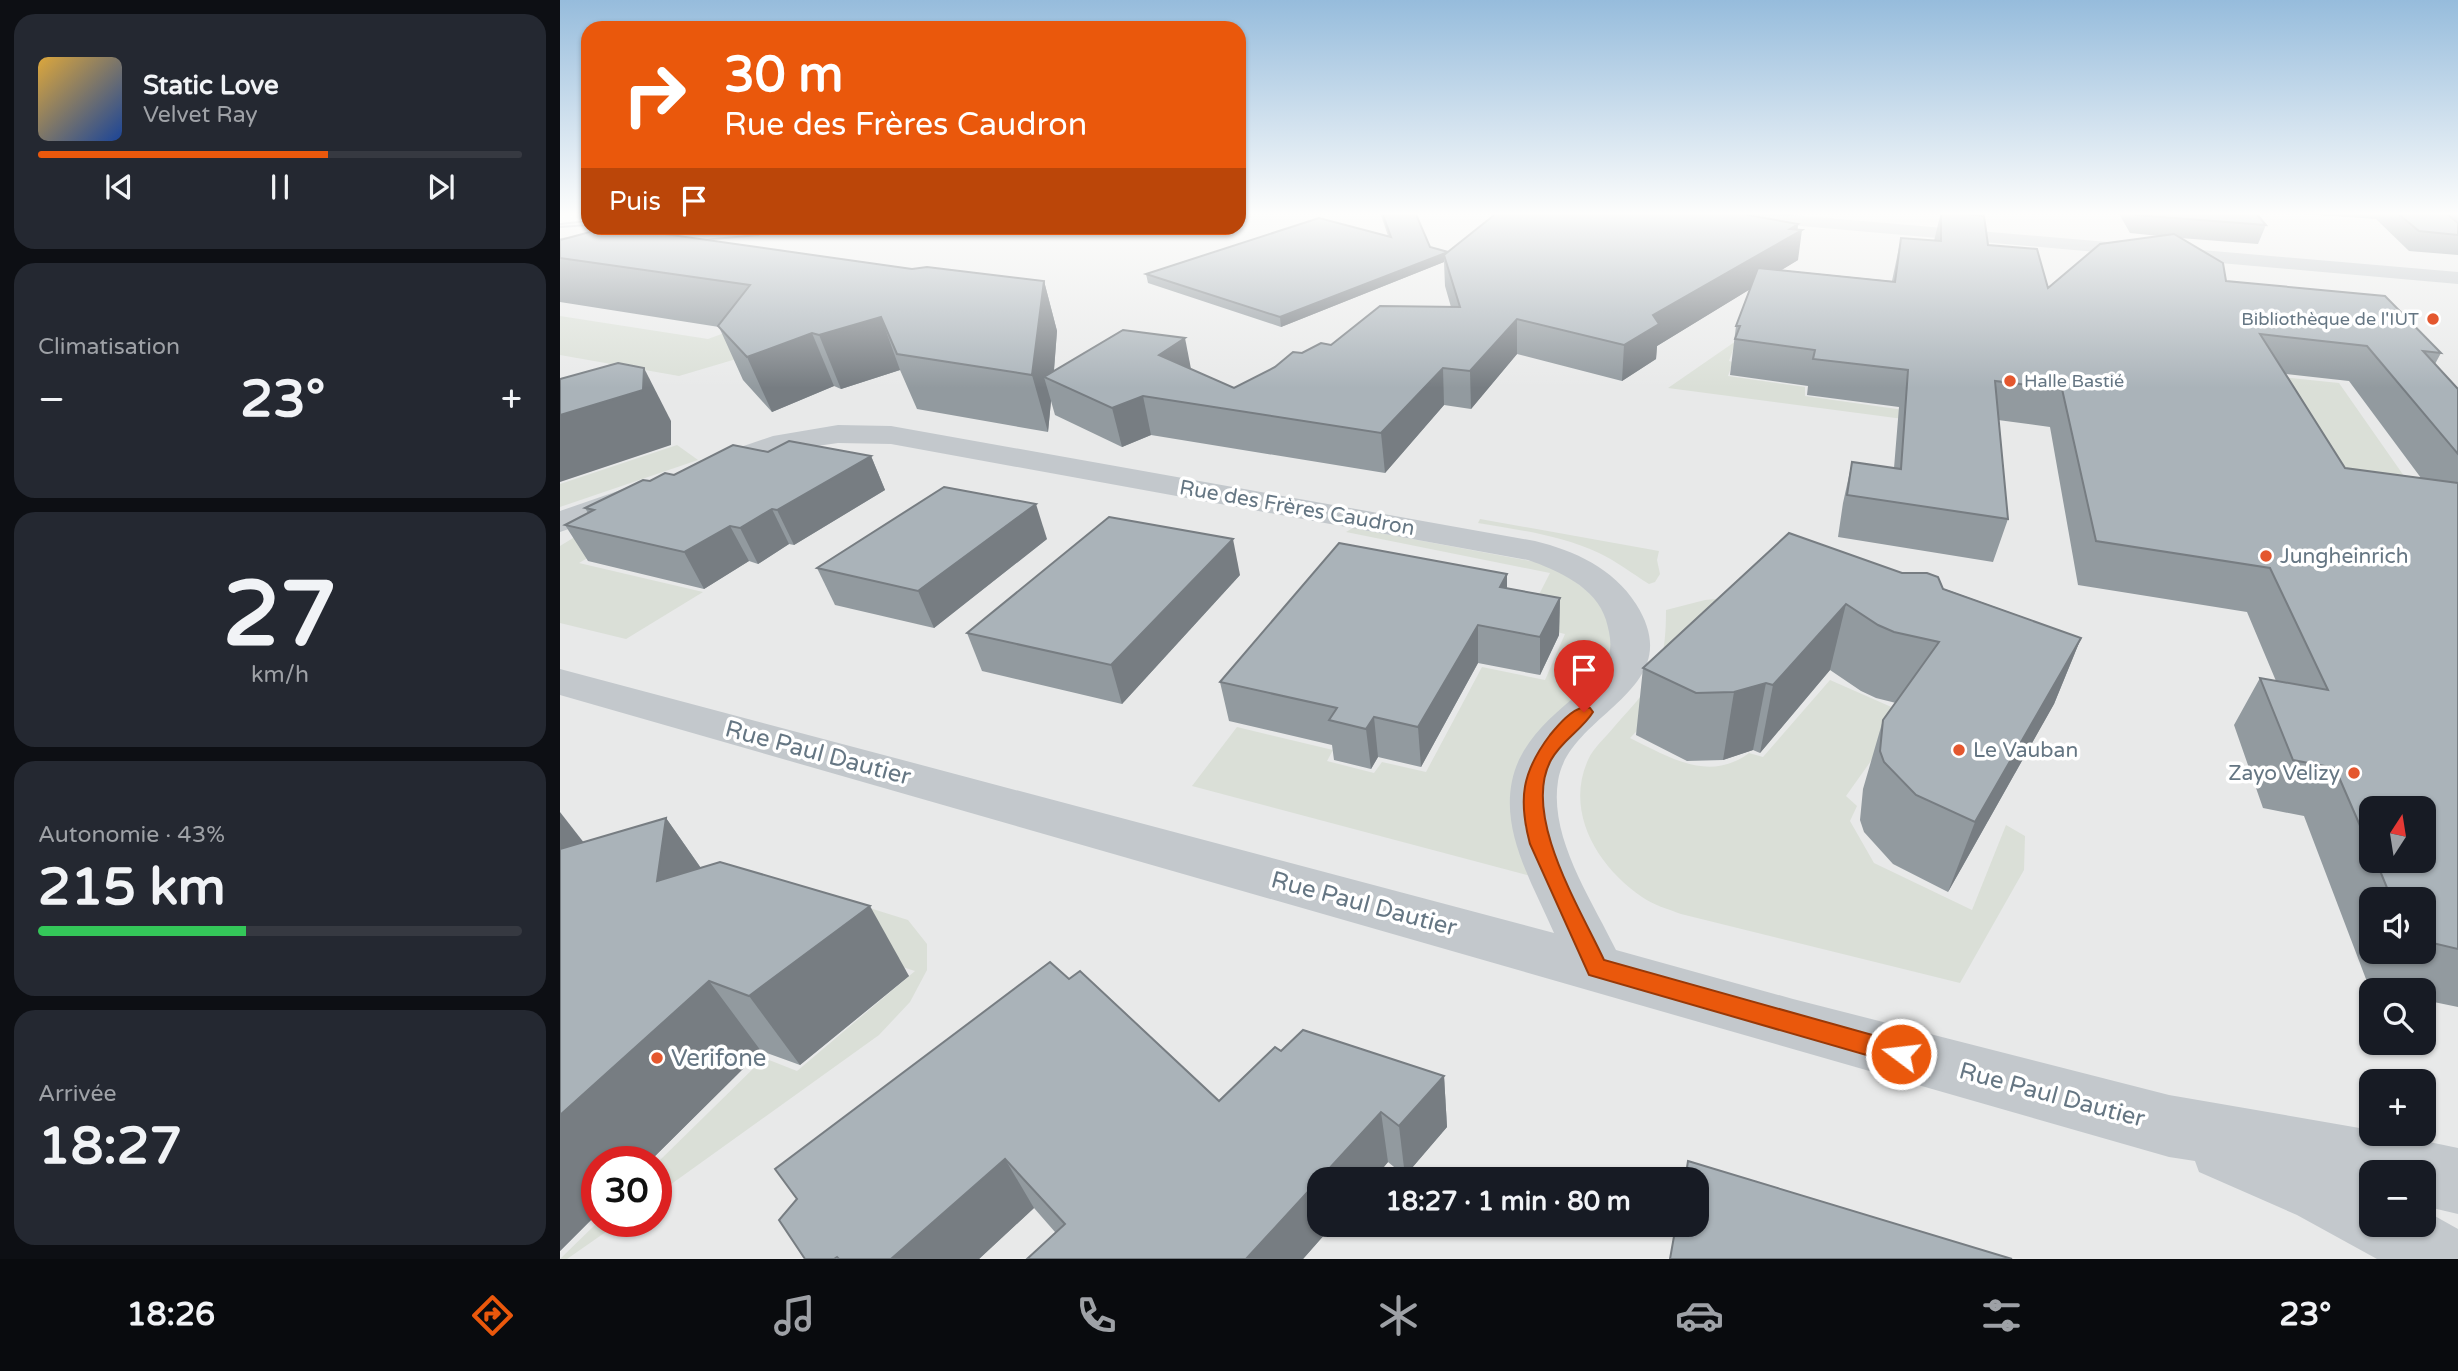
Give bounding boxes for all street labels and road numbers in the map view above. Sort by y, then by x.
street label: Rue des Frères Caudron [1177,475,1417,541]
street label: Rue Paul Dautier [722,714,915,792]
street label: Rue Paul Dautier [1268,865,1461,943]
street label: Rue Paul Dautier [1956,1056,2149,1134]

